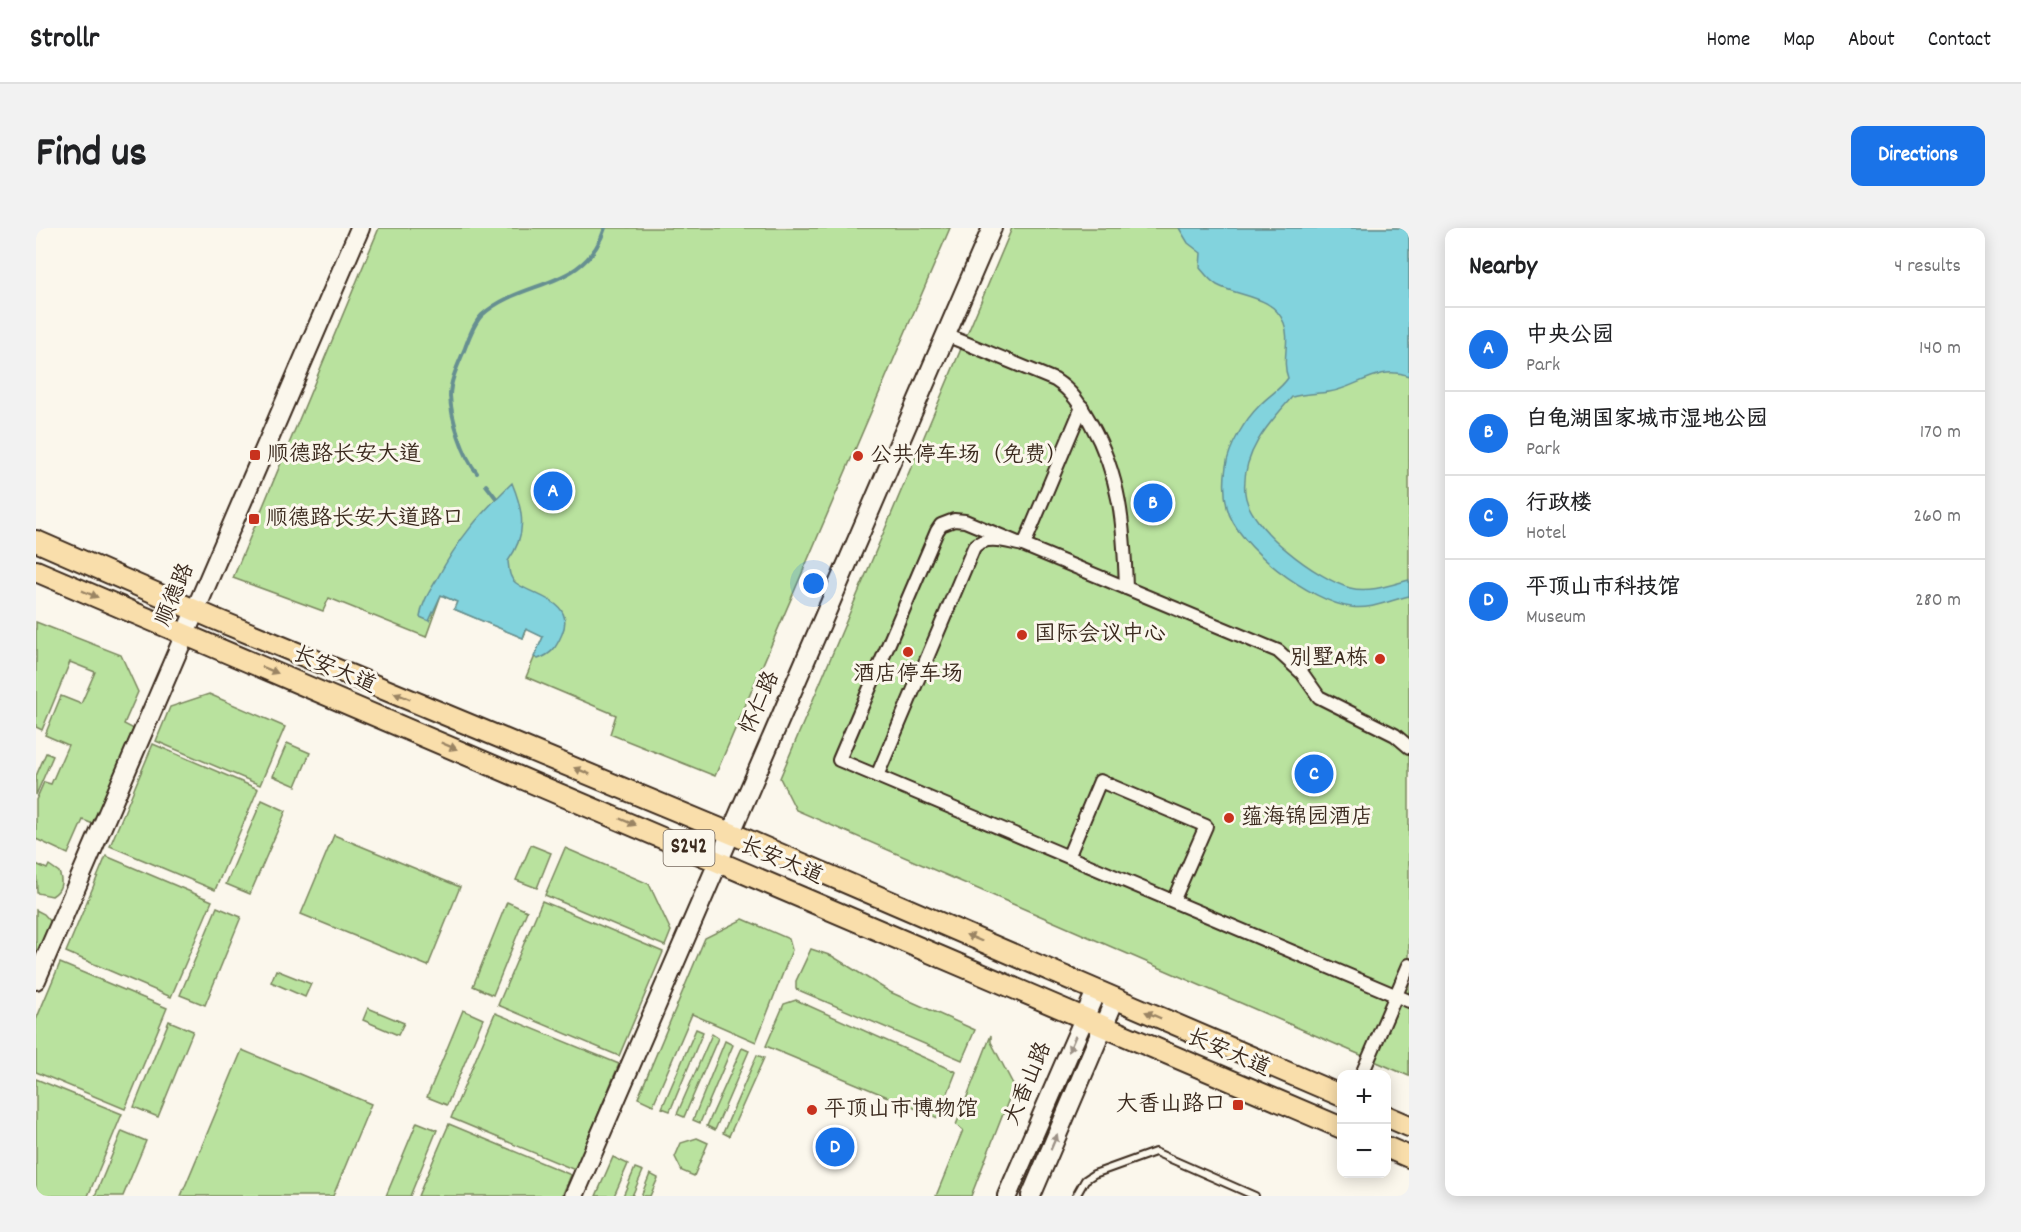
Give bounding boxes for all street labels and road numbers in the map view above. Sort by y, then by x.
street label: 顺德路 [149,559,203,631]
street label: 长安大道 [287,640,381,702]
street label: 怀仁路 [733,667,789,739]
road number: S242 [664,830,714,866]
street label: 长安大道 [734,831,828,893]
street label: 长安大道 [1181,1023,1275,1085]
street label: 大香山路 [998,1037,1060,1131]

